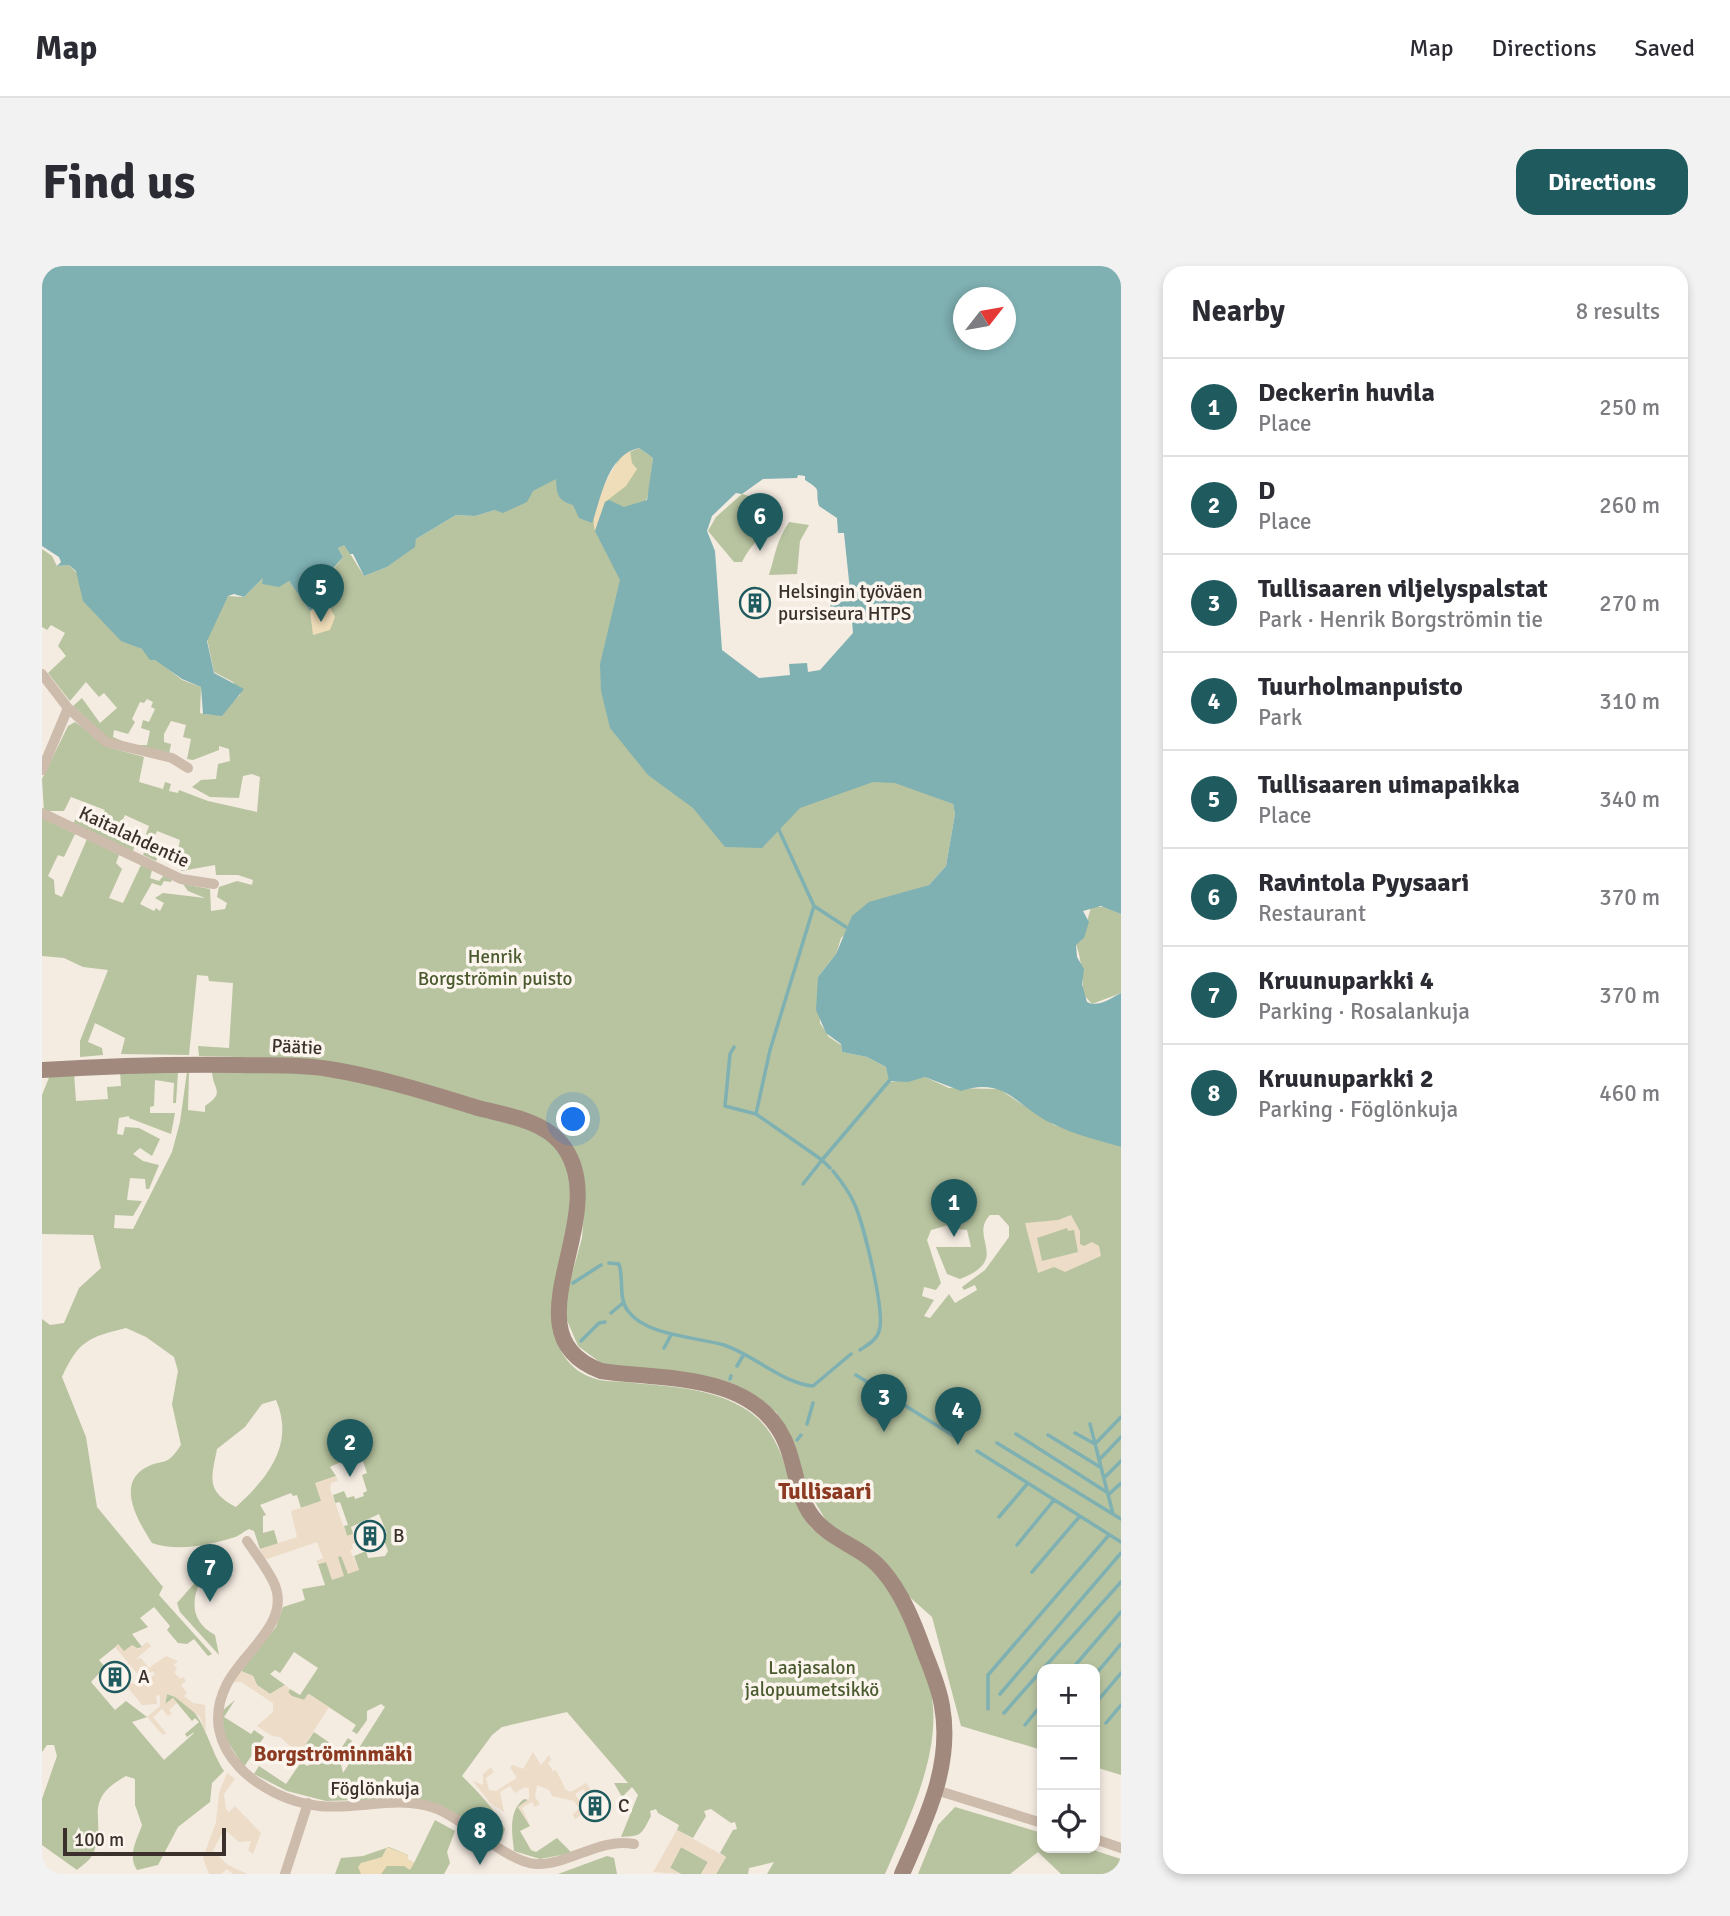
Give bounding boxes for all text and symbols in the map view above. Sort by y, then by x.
text: Map [35,28,97,69]
text: Map [1409,33,1454,63]
text: Directions [1492,33,1597,63]
text: Saved [1635,33,1695,63]
button: Directions [1516,149,1688,215]
text: Find us [42,152,195,212]
north arrow [953,287,1016,350]
text: Nearby [1191,293,1285,330]
text: 8 results [1576,297,1660,326]
text: Deckerin huvila [1258,377,1435,409]
text: 1 [1208,393,1220,422]
text: 250 m [1599,393,1660,422]
text: Place [1258,409,1312,438]
text: D [1258,475,1275,507]
text: 2 [1208,491,1220,520]
text: 260 m [1599,491,1660,520]
pin: 6 [737,493,783,551]
text: Place [1258,507,1312,536]
pin: 5 [298,564,344,622]
text: Tullisaaren viljelyspalstat [1258,573,1548,605]
place label: Helsingin työväen pursiseura HTPS [778,580,923,626]
building icon: Helsingin työväen pursiseura HTPS [738,586,772,620]
text: 3 [1208,589,1220,618]
text: 270 m [1599,589,1660,618]
text: Park · Henrik Borgströmin tie [1258,605,1543,634]
text: Tuurholmanpuisto [1258,671,1463,703]
text: 4 [1208,687,1220,716]
text: 310 m [1599,687,1660,716]
text: Park [1258,703,1302,732]
text: Tullisaaren uimapaikka [1258,769,1520,801]
text: 5 [1208,785,1220,814]
text: 340 m [1599,785,1660,814]
street label: Kaitalahdentie [75,801,193,873]
text: Place [1258,801,1312,830]
text: Ravintola Pyysaari [1258,867,1469,899]
text: 6 [1208,883,1220,912]
text: 370 m [1599,883,1660,912]
text: Restaurant [1258,899,1366,928]
park label: Henrik Borgströmin puisto [418,945,572,991]
text: Kruunuparkki 4 [1258,965,1434,997]
text: 7 [1208,981,1220,1010]
text: 370 m [1599,981,1660,1010]
text: Parking · Rosalankuja [1258,997,1470,1026]
street label: Päätie [271,1034,323,1060]
text: Kruunuparkki 2 [1258,1063,1434,1095]
text: 8 [1208,1079,1220,1108]
text: 460 m [1599,1079,1660,1108]
text: Parking · Föglönkuja [1258,1095,1458,1124]
your location [556,1102,590,1136]
pin: 1 [931,1179,977,1237]
pin: 3 [861,1374,907,1432]
pin: 4 [935,1387,981,1445]
pin: 2 [327,1419,373,1477]
district label: Tullisaari [778,1477,872,1506]
building icon: B [353,1519,387,1553]
place label: B [393,1524,405,1548]
pin: 7 [187,1544,233,1602]
park label: Laajasalon jalopuumetsikkö [745,1656,879,1702]
building icon: A [98,1660,132,1694]
map controls [1037,1664,1100,1853]
button: + [1037,1664,1100,1727]
place label: A [138,1665,150,1689]
button: − [1037,1727,1100,1790]
district label: Borgströminmäki [254,1741,413,1767]
street label: Föglönkuja [330,1777,420,1801]
building icon: C [578,1789,612,1823]
button: locate [1037,1790,1100,1853]
place label: C [618,1794,629,1818]
pin: 8 [457,1807,503,1865]
scale bar [63,1825,226,1857]
text: 100 m [74,1828,124,1852]

